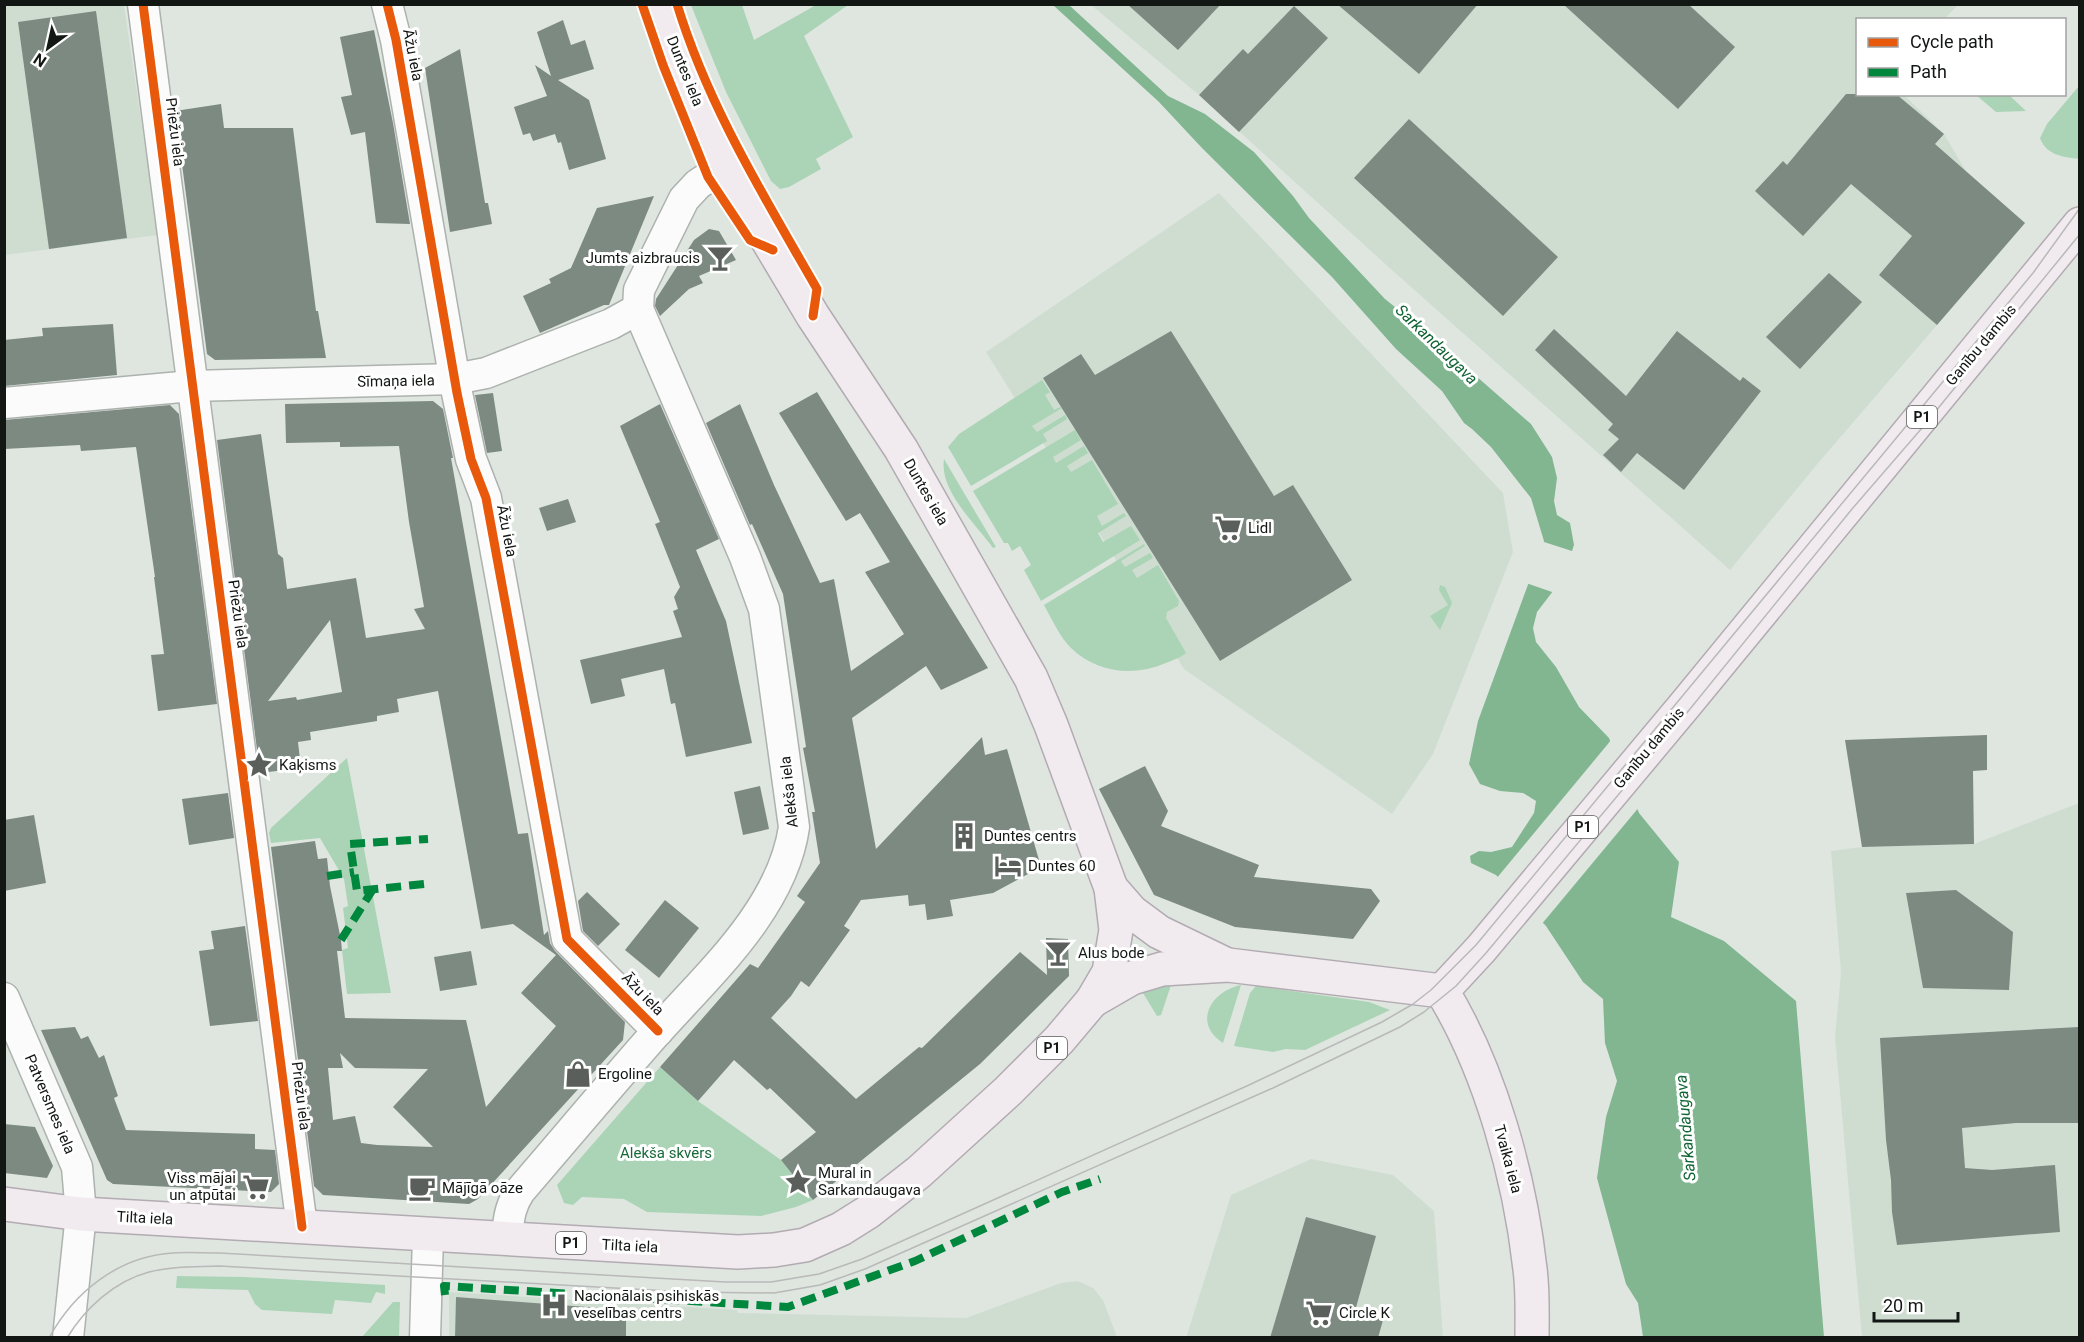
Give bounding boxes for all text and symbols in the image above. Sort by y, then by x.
north arrow [18,18,78,78]
legend [1856,18,2066,96]
street label: Āžu iela [399,27,427,83]
text: Cycle path [1910,31,1994,52]
street label: Duntes iela [663,33,707,109]
text: N [30,49,50,71]
text: Path [1910,61,1947,82]
street label: Priežu iela [162,97,188,167]
bar icon: Jumts aizbraucis [705,243,735,273]
place label: Jumts aizbraucis [586,249,700,267]
water label: Sarkandaugava [1392,301,1482,388]
street label: Ganību dambis [1942,301,2020,389]
street label: Sīmaņa iela [357,371,435,391]
road number: P1 [1907,406,1937,428]
street label: Duntes iela [900,455,952,529]
street label: Āžu iela [493,503,521,559]
supermarket icon: Lidl [1213,513,1243,543]
place label: Lidl [1248,519,1272,537]
street label: Priežu iela [224,579,252,649]
street label: Ganību dambis [1610,704,1688,792]
place icon: Kaķisms [244,750,274,780]
street label: Alekša iela [776,755,802,829]
place label: Kaķisms [279,756,336,774]
road number: P1 [1568,816,1598,838]
building icon: Duntes centrs [949,821,979,851]
place label: Duntes centrs [984,827,1077,845]
hotel icon: Duntes 60 [993,851,1023,881]
place label: Duntes 60 [1028,857,1096,875]
bar icon: Alus bode [1043,938,1073,968]
place label: Alus bode [1078,944,1145,962]
street label: Āžu iela [618,969,668,1019]
road number: P1 [1037,1037,1067,1059]
street label: Patversmes iela [21,1052,79,1156]
shop icon: Ergoline [563,1059,593,1089]
street label: Priežu iela [288,1061,314,1131]
place label: Ergoline [598,1065,652,1083]
water label: Sarkandaugava [1671,1074,1700,1182]
street label: Tvaika iela [1490,1123,1526,1195]
park label: Alekša skvērs [620,1144,712,1162]
place label: Mural in Sarkandaugava [818,1164,921,1199]
place icon: Mural in Sarkandaugava [783,1167,813,1197]
place label: Viss mājai un atpūtai [167,1169,236,1204]
supermarket icon: Viss mājai un atpūtai [241,1172,271,1202]
cafe icon: Mājīgā oāze [407,1173,437,1203]
place label: Mājīgā oāze [442,1179,523,1197]
street label: Tilta iela [116,1208,174,1228]
road number: P1 [556,1232,586,1254]
street label: Tilta iela [601,1236,659,1256]
scale bar [1874,1285,1958,1323]
place label: Nacionālais psihiskās veselības centrs [574,1287,719,1322]
hospital icon: Nacionālais psihiskās veselības centrs [539,1290,569,1320]
text: 20 m [1883,1295,1923,1316]
supermarket icon: Circle K [1304,1298,1334,1328]
place label: Circle K [1339,1304,1391,1322]

